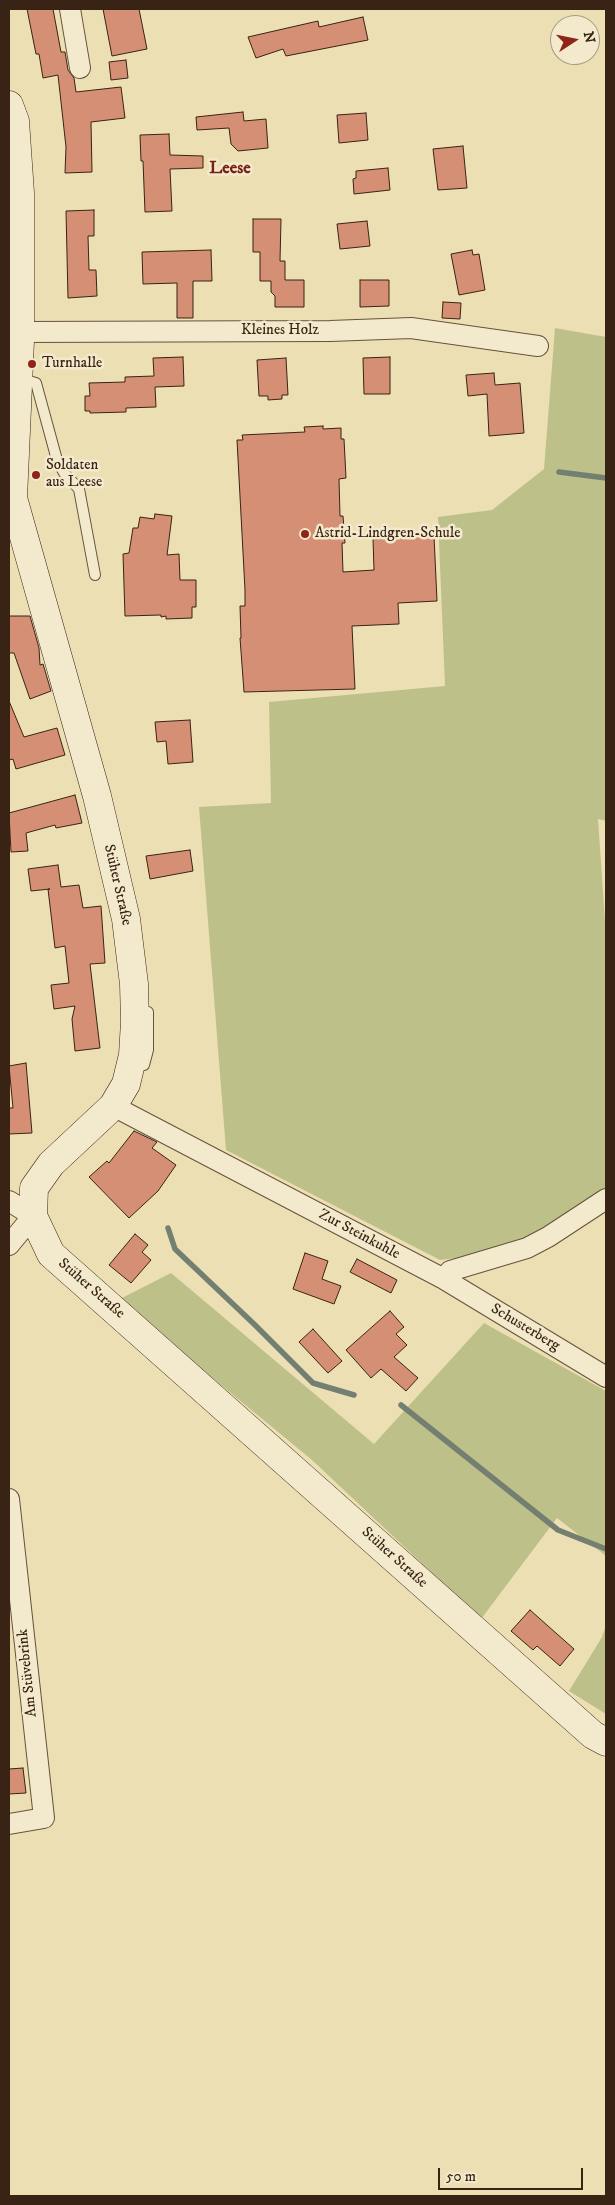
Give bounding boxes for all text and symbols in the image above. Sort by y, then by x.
north arrow [550,15,600,65]
text: N [579,30,599,45]
district label: Leese [209,158,251,180]
street label: Kleines Holz [241,322,319,340]
place label: Turnhalle [42,355,102,373]
marker: Turnhalle [26,358,38,370]
place label: Soldaten aus Leese [46,457,102,492]
marker: Soldaten aus Leese [30,469,42,481]
place label: Astrid-Lindgren-Schule [315,525,460,543]
marker: Astrid-Lindgren-Schule [299,528,311,540]
street label: Stüher Straße [99,843,135,927]
street label: Zur Steinkuhle [315,1206,403,1264]
street label: Stüher Straße [54,1255,128,1323]
street label: Schusterberg [487,1300,563,1356]
street label: Stüher Straße [357,1524,431,1592]
street label: Am Stüvebrink [14,1628,42,1718]
scale bar [440,2158,585,2190]
text: 50 m [446,2167,476,2186]

